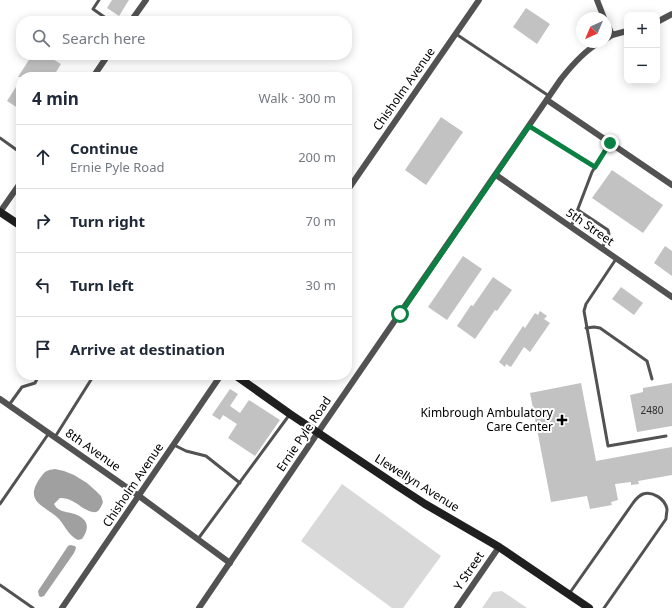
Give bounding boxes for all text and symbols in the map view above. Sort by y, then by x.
north arrow [576,12,612,48]
map controls [624,12,660,84]
button: + [624,12,660,48]
search box [16,16,352,60]
icon: search [30,27,52,49]
text: Search here [62,28,145,48]
street label: Chisholm Avenue [368,43,439,134]
button: − [624,48,660,84]
text: 4 min [32,87,79,110]
text: Walk · 300 m [258,89,336,107]
route end [601,134,619,152]
text: Continue [70,138,138,158]
icon: ahead [32,146,54,168]
text: 200 m [298,148,336,166]
text: Ernie Pyle Road [70,158,165,176]
street label: 5th Street [563,204,618,250]
icon: right [32,210,54,232]
text: Turn right [70,211,145,231]
text: 70 m [306,212,336,230]
icon: left [32,274,54,296]
text: Turn left [70,275,134,295]
text: 30 m [306,276,336,294]
route start [391,305,409,323]
icon: arrive [32,338,54,360]
text: Arrive at destination [70,339,225,359]
street label: Ernie Pyle Road [272,393,335,475]
house number: 2480 [641,403,664,417]
place label: Kimbrough Ambulatory Care Center [420,404,554,435]
marker: Kimbrough Ambulatory Care Center [556,414,568,426]
street label: 8th Avenue [62,424,125,475]
street label: Chisholm Avenue [98,439,167,530]
street label: Llewellyn Avenue [372,450,463,516]
street label: Y Street [449,547,488,593]

